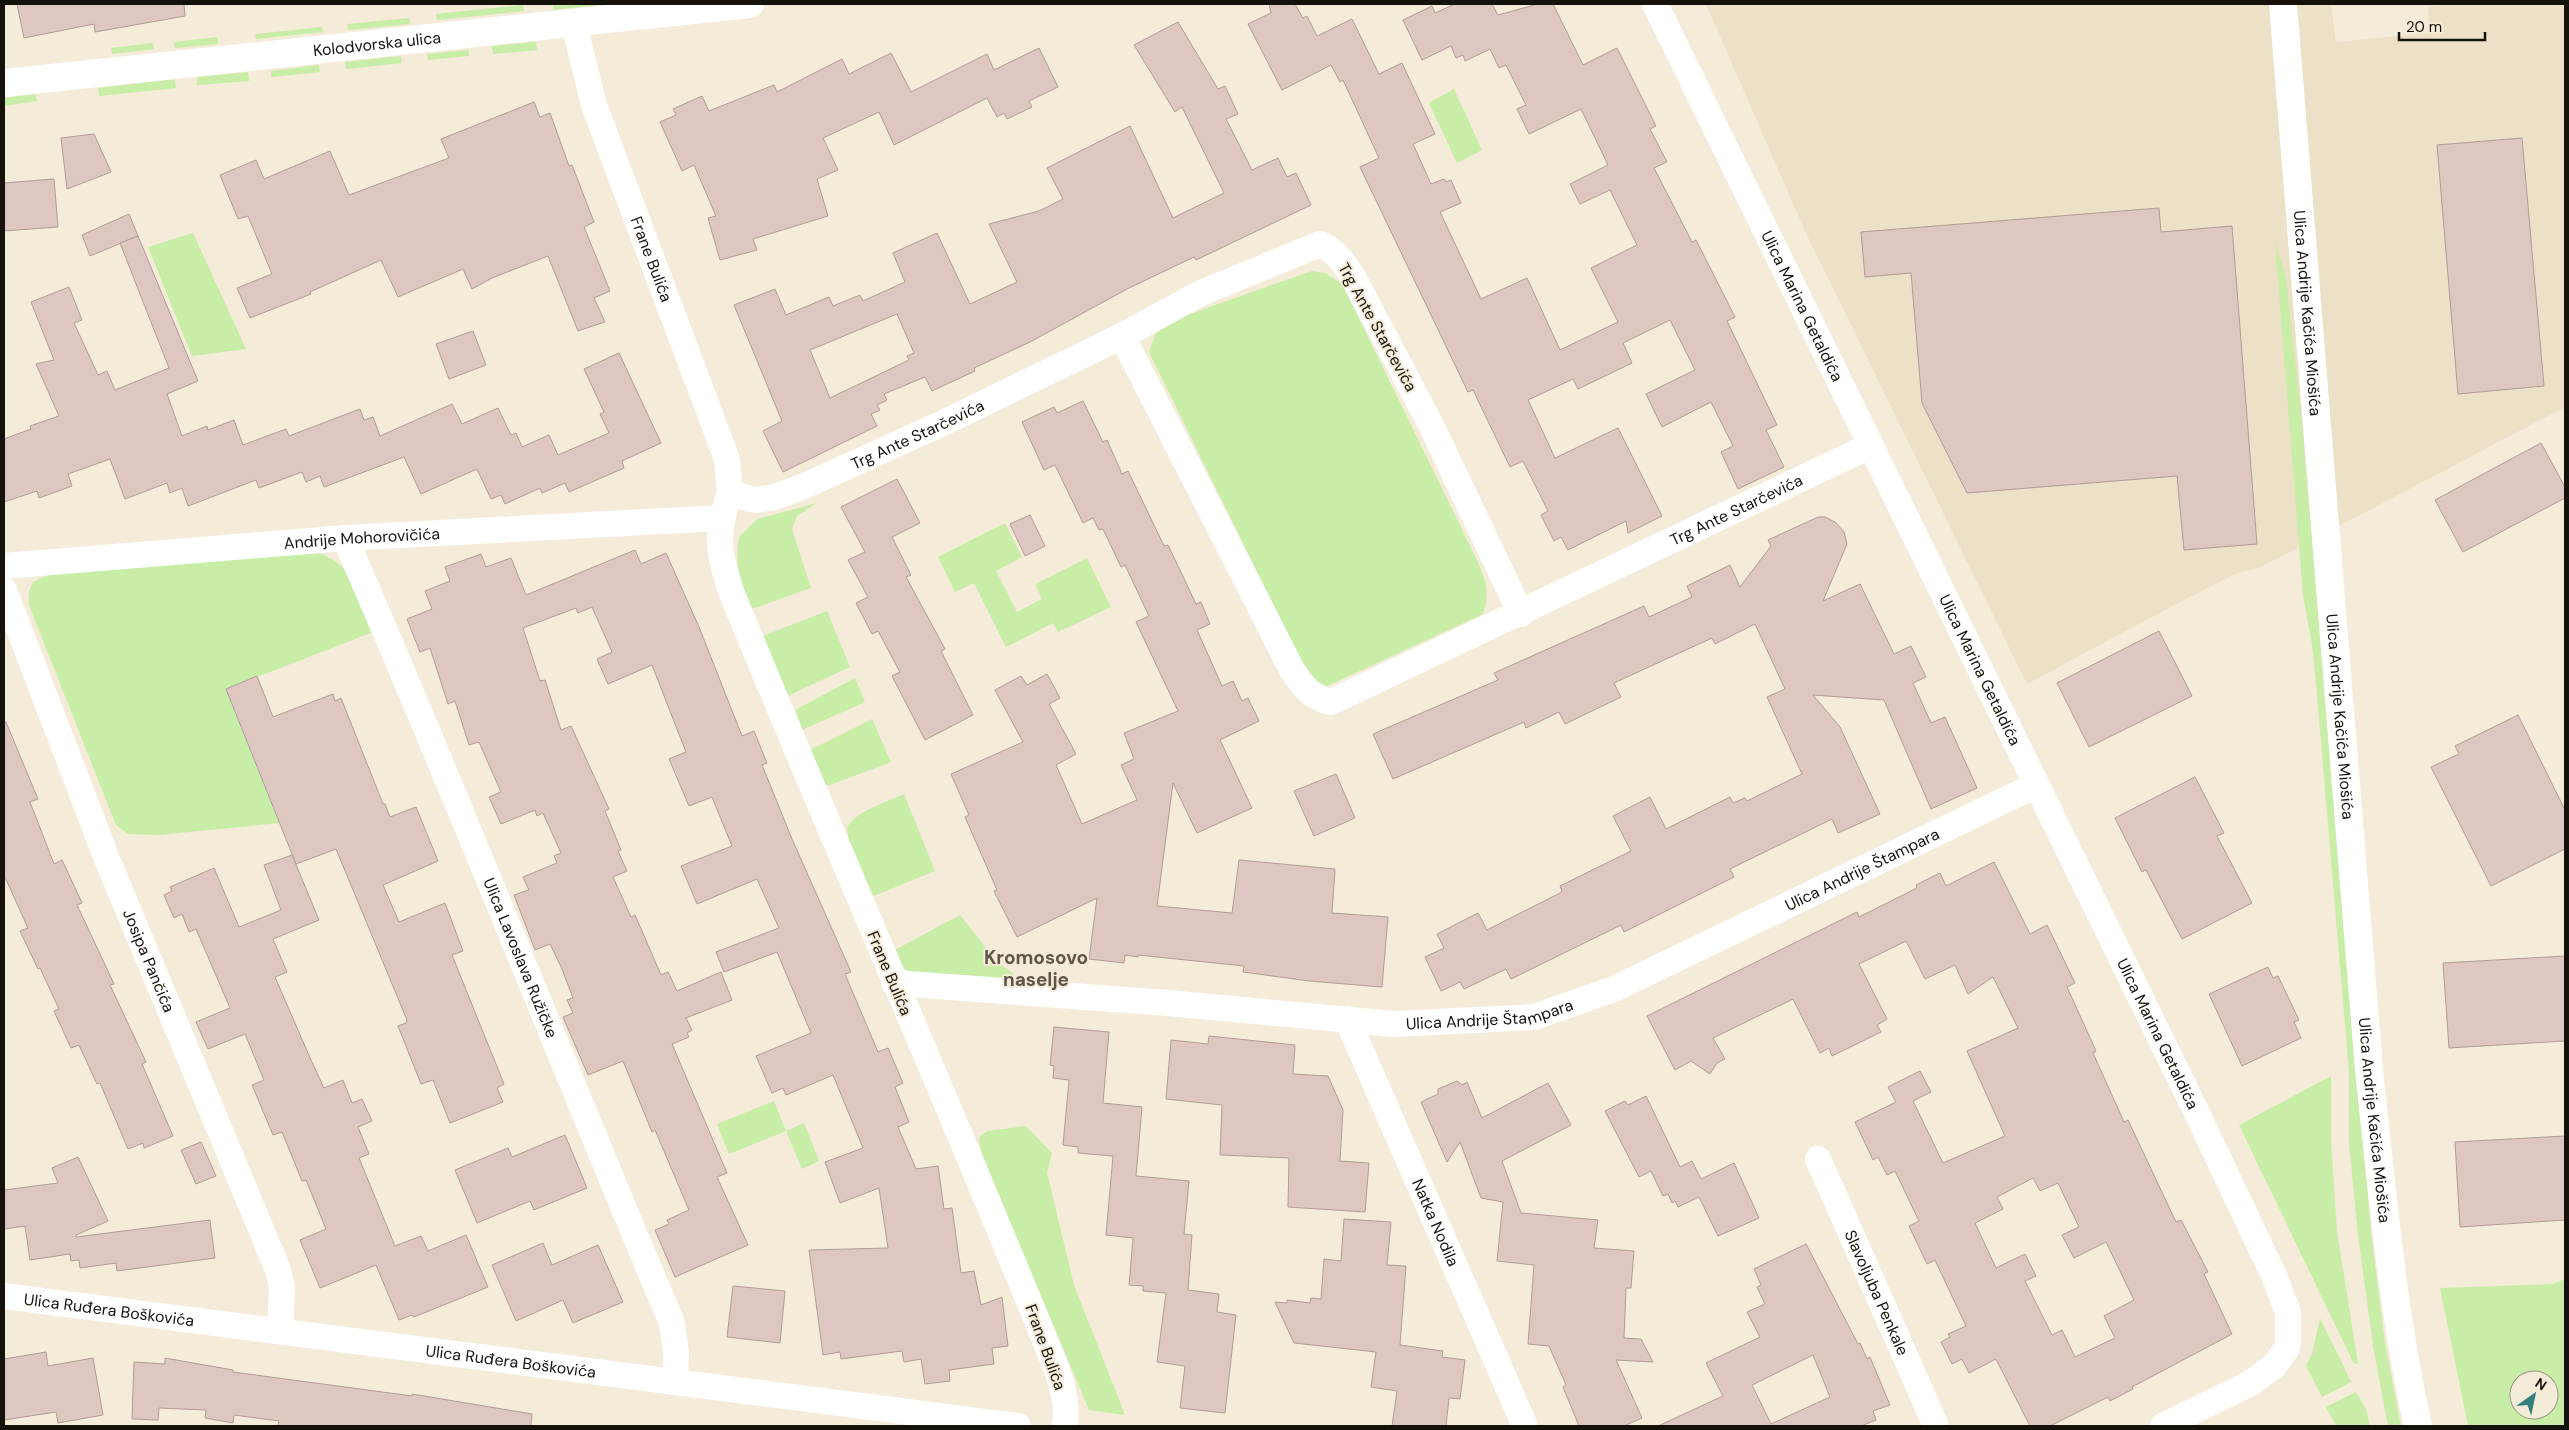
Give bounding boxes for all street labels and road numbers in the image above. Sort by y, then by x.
street label: Kolodvorska ulica [312,27,442,61]
street label: Ulica Andrije Kačića Miošića [2289,209,2326,417]
street label: Frane Bulića [626,213,677,305]
street label: Ulica Marina Getaldića [1756,227,1848,385]
street label: Trg Ante Starčevića [1333,259,1422,395]
street label: Trg Ante Starčevića [848,395,987,474]
street label: Trg Ante Starčevića [1667,470,1806,550]
street label: Andrije Mohorovičića [283,523,441,554]
street label: Ulica Marina Getaldića [1934,591,2026,749]
street label: Ulica Andrije Kačića Miošića [2321,613,2359,820]
street label: Ulica Andrije Štampara [1782,823,1943,916]
street label: Ulica Lavoslava Ružičke [478,875,562,1041]
street label: Josipa Pančića [118,906,180,1016]
street label: Frane Bulića [862,928,917,1019]
street label: Ulica Marina Getaldića [2112,955,2203,1113]
street label: Ulica Andrije Štampara [1405,994,1576,1034]
street label: Ulica Andrije Kačića Miošića [2354,1017,2395,1224]
street label: Natka Nodila [1407,1176,1464,1270]
street label: Slavoljuba Penkale [1840,1227,1913,1359]
street label: Ulica Ruđera Boškovića [23,1289,195,1331]
street label: Frane Bulića [1020,1301,1071,1393]
street label: Ulica Ruđera Boškovića [424,1340,597,1383]

